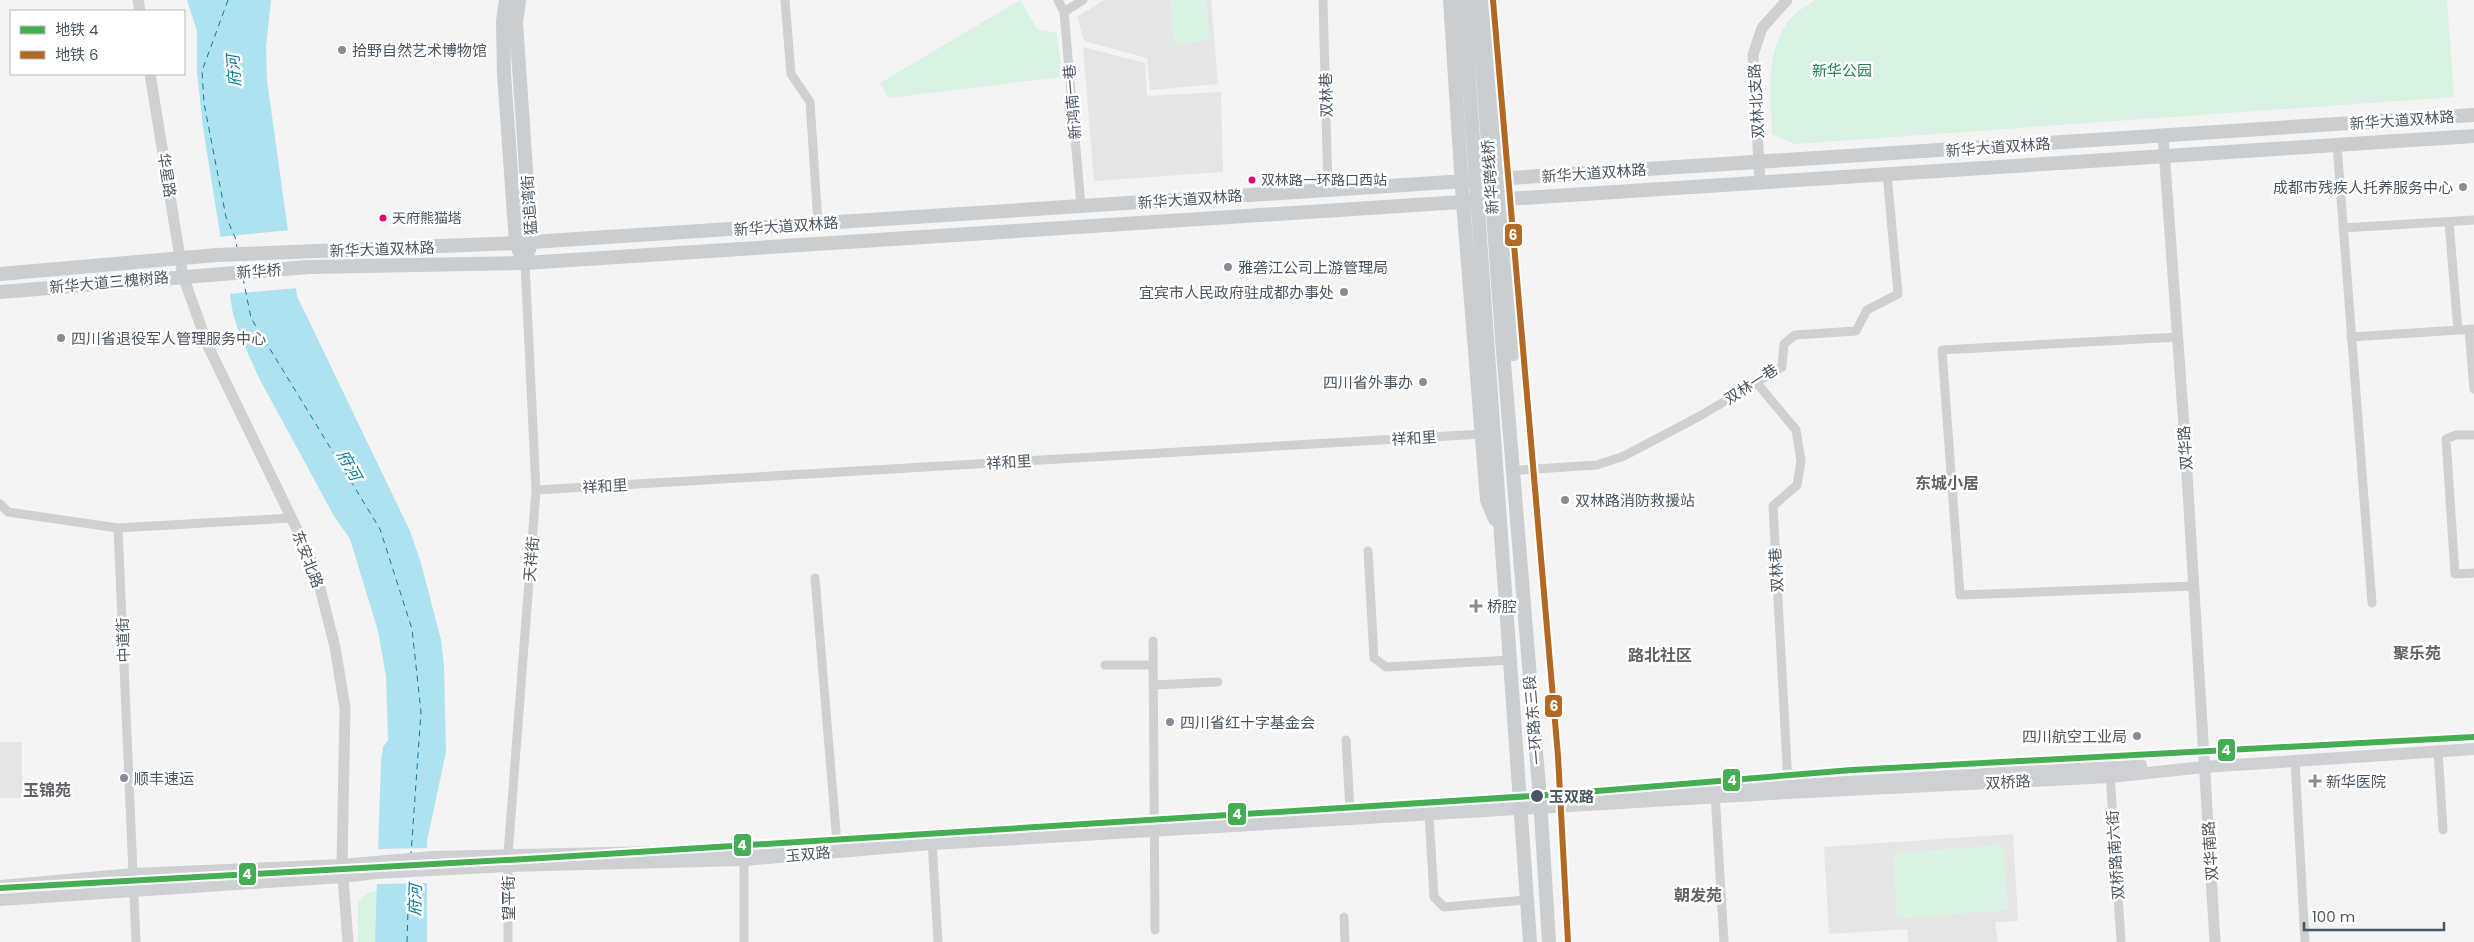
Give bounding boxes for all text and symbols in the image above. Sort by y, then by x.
legend [10,10,185,75]
text: 地铁 4 [55,19,98,40]
place label: 拾野自然艺术博物馆 [352,40,487,61]
text: 地铁 6 [55,44,99,65]
marker: 拾野自然艺术博物馆 [336,44,348,56]
water label: 府河 [221,51,247,88]
park label: 新华公园 [1812,60,1872,81]
street label: 双林北支路 [1744,63,1768,139]
street label: 新鸿南一巷 [1058,64,1086,140]
street label: 双林巷 [1315,72,1337,118]
street label: 新华大道双林路 [2349,106,2455,134]
street label: 新华大道双林路 [1945,133,2051,161]
street label: 新华跨线桥 [1477,139,1503,215]
street label: 华星路 [153,151,181,199]
street label: 新华大道双林路 [1541,159,1647,187]
place label: 双林路一环路口西站 [1261,170,1387,190]
street label: 猛追湾街 [516,174,542,236]
marker: 双林路一环路口西站 [1247,175,1257,185]
place label: 成都市残疾人托养服务中心 [2273,177,2453,198]
marker: 成都市残疾人托养服务中心 [2457,181,2469,193]
street label: 新华大道双林路 [1137,185,1243,213]
place label: 天府熊猫塔 [392,208,462,228]
street label: 新华大道双林路 [733,212,839,240]
marker: 天府熊猫塔 [378,213,388,223]
line badge: 6 [1504,223,1523,247]
text: 6 [1509,225,1518,245]
street label: 新华大道双林路 [329,237,435,261]
place label: 雅砻江公司上游管理局 [1238,257,1388,278]
street label: 新华桥 [236,259,282,283]
marker: 雅砻江公司上游管理局 [1222,261,1234,273]
street label: 新华大道三槐树路 [48,266,170,298]
place label: 宜宾市人民政府驻成都办事处 [1139,282,1334,303]
marker: 宜宾市人民政府驻成都办事处 [1338,286,1350,298]
place label: 四川省退役军人管理服务中心 [71,328,266,349]
marker: 四川省退役军人管理服务中心 [55,332,67,344]
street label: 双林一巷 [1720,359,1782,409]
place label: 四川省外事办 [1323,372,1413,393]
marker: 四川省外事办 [1417,376,1429,388]
street label: 双华路 [2173,425,2197,471]
street label: 祥和里 [1391,426,1437,450]
water label: 府河 [331,445,368,487]
street label: 祥和里 [986,450,1032,474]
district label: 东城小居 [1915,472,1979,495]
street label: 祥和里 [582,474,628,498]
place label: 双林路消防救援站 [1575,490,1695,511]
marker: 双林路消防救援站 [1559,494,1571,506]
street label: 东安北路 [287,527,329,591]
street label: 天祥街 [519,536,543,582]
street label: 双林巷 [1764,547,1788,593]
place label: 桥腔 [1487,596,1517,617]
marker: 桥腔 [1469,599,1483,613]
street label: 中道街 [112,617,134,663]
district label: 聚乐苑 [2393,642,2441,665]
district label: 路北社区 [1628,644,1692,667]
street label: 一环路东三段 [1519,674,1547,766]
line badge: 6 [1544,694,1563,718]
text: 6 [1550,696,1559,716]
place label: 四川省红十字基金会 [1180,712,1315,733]
marker: 四川省红十字基金会 [1164,716,1176,728]
place label: 四川航空工业局 [2022,726,2127,747]
marker: 四川航空工业局 [2131,730,2143,742]
line badge: 4 [2217,738,2236,762]
text: 4 [2221,740,2231,760]
place label: 顺丰速运 [134,768,194,789]
line badge: 4 [1722,768,1741,792]
text: 4 [1727,770,1737,790]
street label: 双桥路 [1985,770,2031,794]
place label: 新华医院 [2326,771,2386,792]
marker: 顺丰速运 [118,772,130,784]
marker: 新华医院 [2308,774,2322,788]
district label: 玉锦苑 [23,779,71,802]
place label: 玉双路 [1549,786,1594,807]
marker: 玉双路 [1529,788,1545,804]
line badge: 4 [1227,802,1247,826]
text: 4 [1232,804,1242,824]
street label: 双桥路南六街 [2101,809,2129,901]
street label: 双华南路 [2197,820,2223,882]
line badge: 4 [733,833,752,857]
text: 4 [737,835,747,855]
street label: 玉双路 [785,842,831,866]
line badge: 4 [238,862,257,886]
text: 4 [242,864,252,884]
street label: 望平街 [498,875,519,921]
water label: 府河 [403,881,427,916]
district label: 朝发苑 [1674,884,1722,907]
scale bar [2304,900,2444,932]
text: 100 m [2312,906,2355,927]

